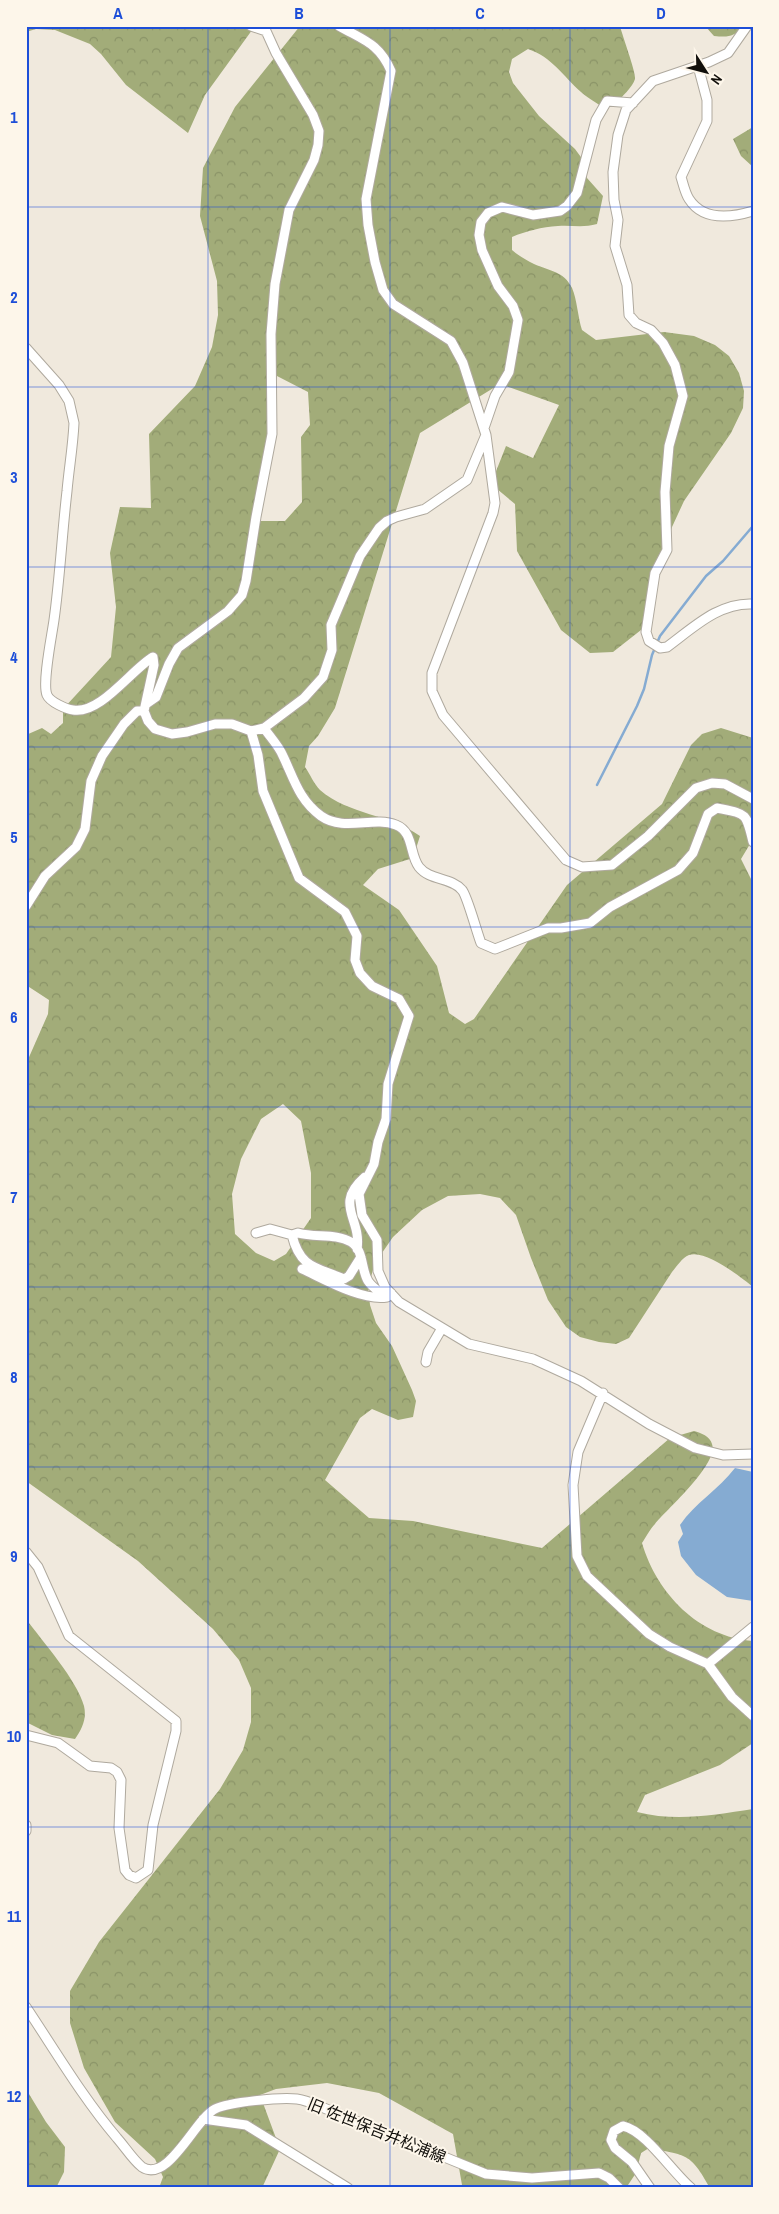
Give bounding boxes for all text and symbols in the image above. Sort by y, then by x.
text: A [113,2,123,24]
text: B [294,2,304,24]
text: C [475,2,485,24]
text: D [656,2,666,24]
north arrow [682,48,732,98]
text: N [707,71,726,88]
text: 1 [10,106,18,128]
text: 2 [10,286,18,308]
text: 3 [10,466,18,488]
text: 4 [10,646,18,668]
text: 5 [10,826,18,848]
text: 6 [10,1006,18,1028]
text: 7 [10,1186,18,1208]
text: 8 [10,1366,18,1388]
text: 9 [10,1545,18,1567]
text: 10 [7,1725,21,1747]
text: 11 [7,1905,22,1927]
text: 12 [7,2085,21,2107]
street label: 旧 佐世保吉井松浦線 [304,2092,450,2168]

